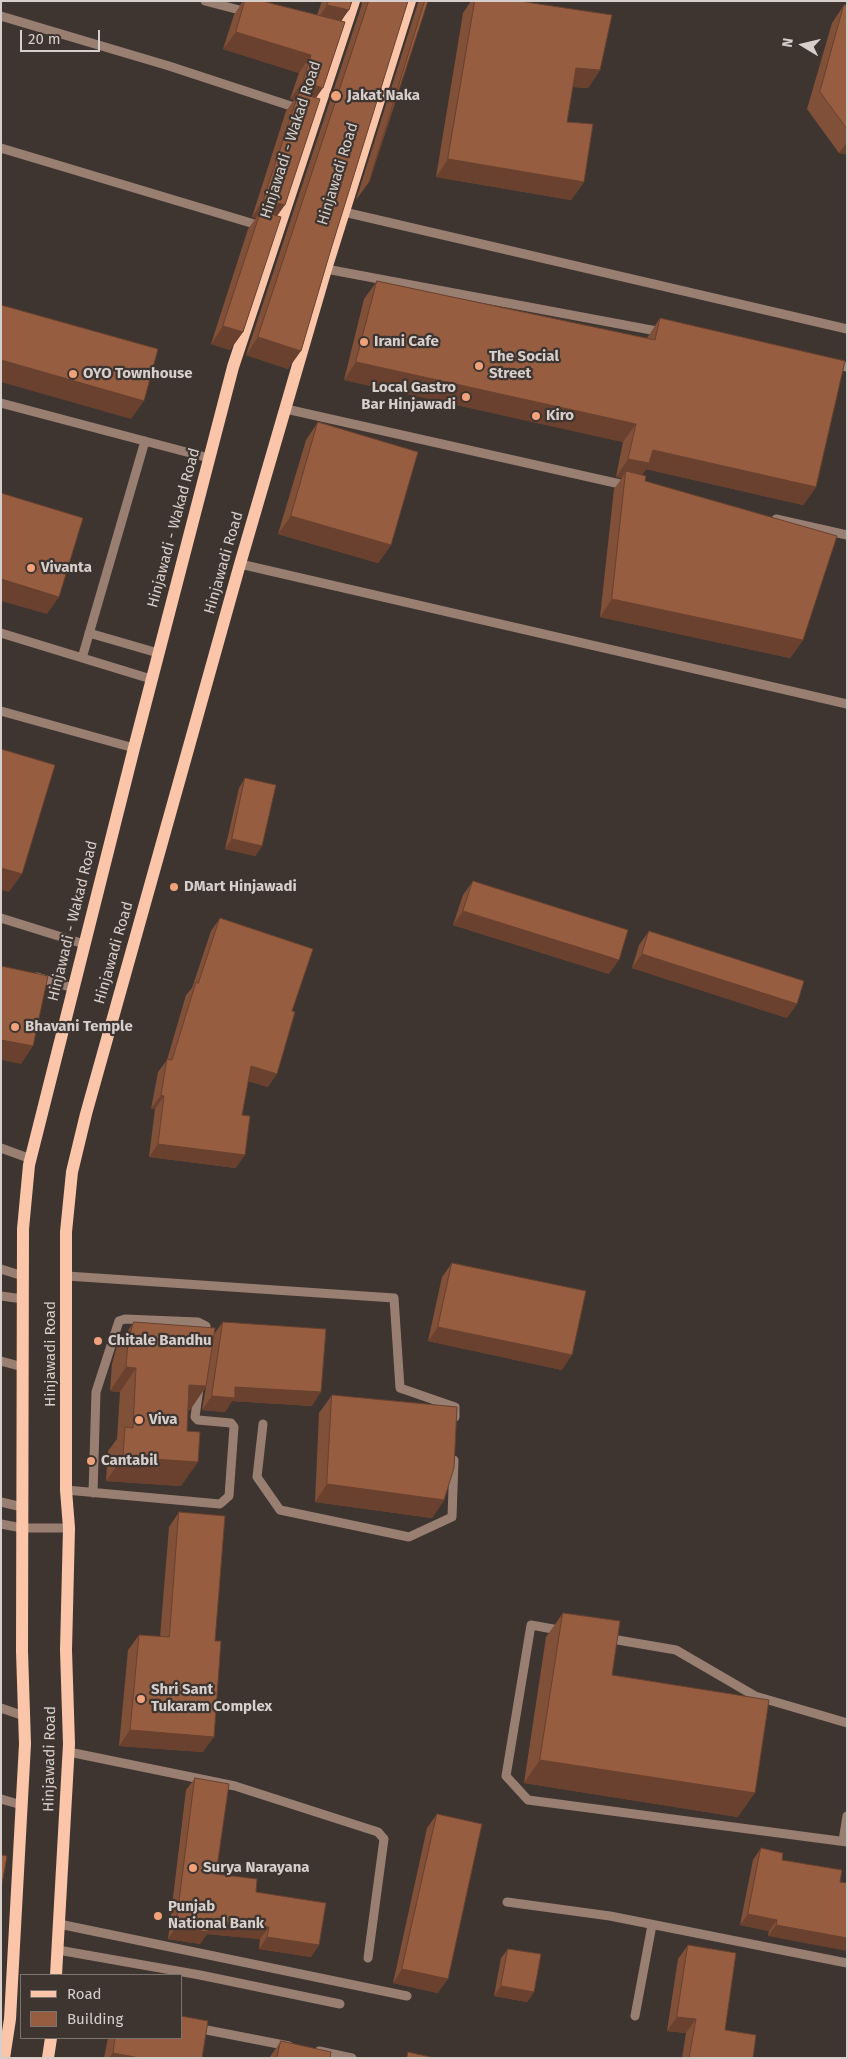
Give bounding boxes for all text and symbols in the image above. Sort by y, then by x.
scale bar [22,20,102,52]
north arrow [778,20,828,70]
text: 20 m [28,30,61,48]
text: N [779,37,797,49]
street label: Hinjawadi - Wakad Road [257,59,325,221]
place label: Jakat Naka [347,87,420,105]
marker: Jakat Naka [329,89,343,103]
street label: Hinjawadi Road [314,121,362,227]
place label: Irani Cafe [374,333,439,351]
marker: Irani Cafe [358,336,370,348]
place label: The Social Street [489,348,559,383]
marker: The Social Street [473,360,485,372]
place label: OYO Townhouse [83,365,193,383]
marker: OYO Townhouse [67,368,79,380]
place label: Local Gastro Bar Hinjawadi [361,379,456,414]
marker: Local Gastro Bar Hinjawadi [460,391,472,403]
place label: Kiro [546,407,574,425]
marker: Kiro [530,410,542,422]
street label: Hinjawadi - Wakad Road [144,446,204,610]
street label: Hinjawadi Road [201,510,247,616]
place label: Vivanta [41,559,92,577]
marker: Vivanta [25,562,37,574]
street label: Hinjawadi - Wakad Road [44,839,102,1003]
place label: DMart Hinjawadi [184,878,297,896]
marker: DMart Hinjawadi [168,881,180,893]
street label: Hinjawadi Road [91,900,137,1006]
place label: Bhavani Temple [25,1018,133,1036]
marker: Bhavani Temple [9,1021,21,1033]
street label: Hinjawadi Road [42,1301,60,1407]
place label: Chitale Bandhu [108,1332,212,1350]
marker: Chitale Bandhu [92,1335,104,1347]
place label: Viva [149,1411,177,1429]
marker: Viva [133,1414,145,1426]
place label: Cantabil [101,1452,158,1470]
marker: Cantabil [85,1455,97,1467]
place label: Shri Sant Tukaram Complex [151,1681,272,1716]
marker: Shri Sant Tukaram Complex [135,1693,147,1705]
street label: Hinjawadi Road [40,1706,60,1812]
place label: Surya Narayana [203,1859,310,1877]
marker: Surya Narayana [187,1862,199,1874]
place label: Punjab National Bank [168,1898,264,1933]
marker: Punjab National Bank [152,1910,164,1922]
legend [20,1974,182,2039]
text: Road [67,1985,102,2003]
text: Building [67,2010,123,2028]

